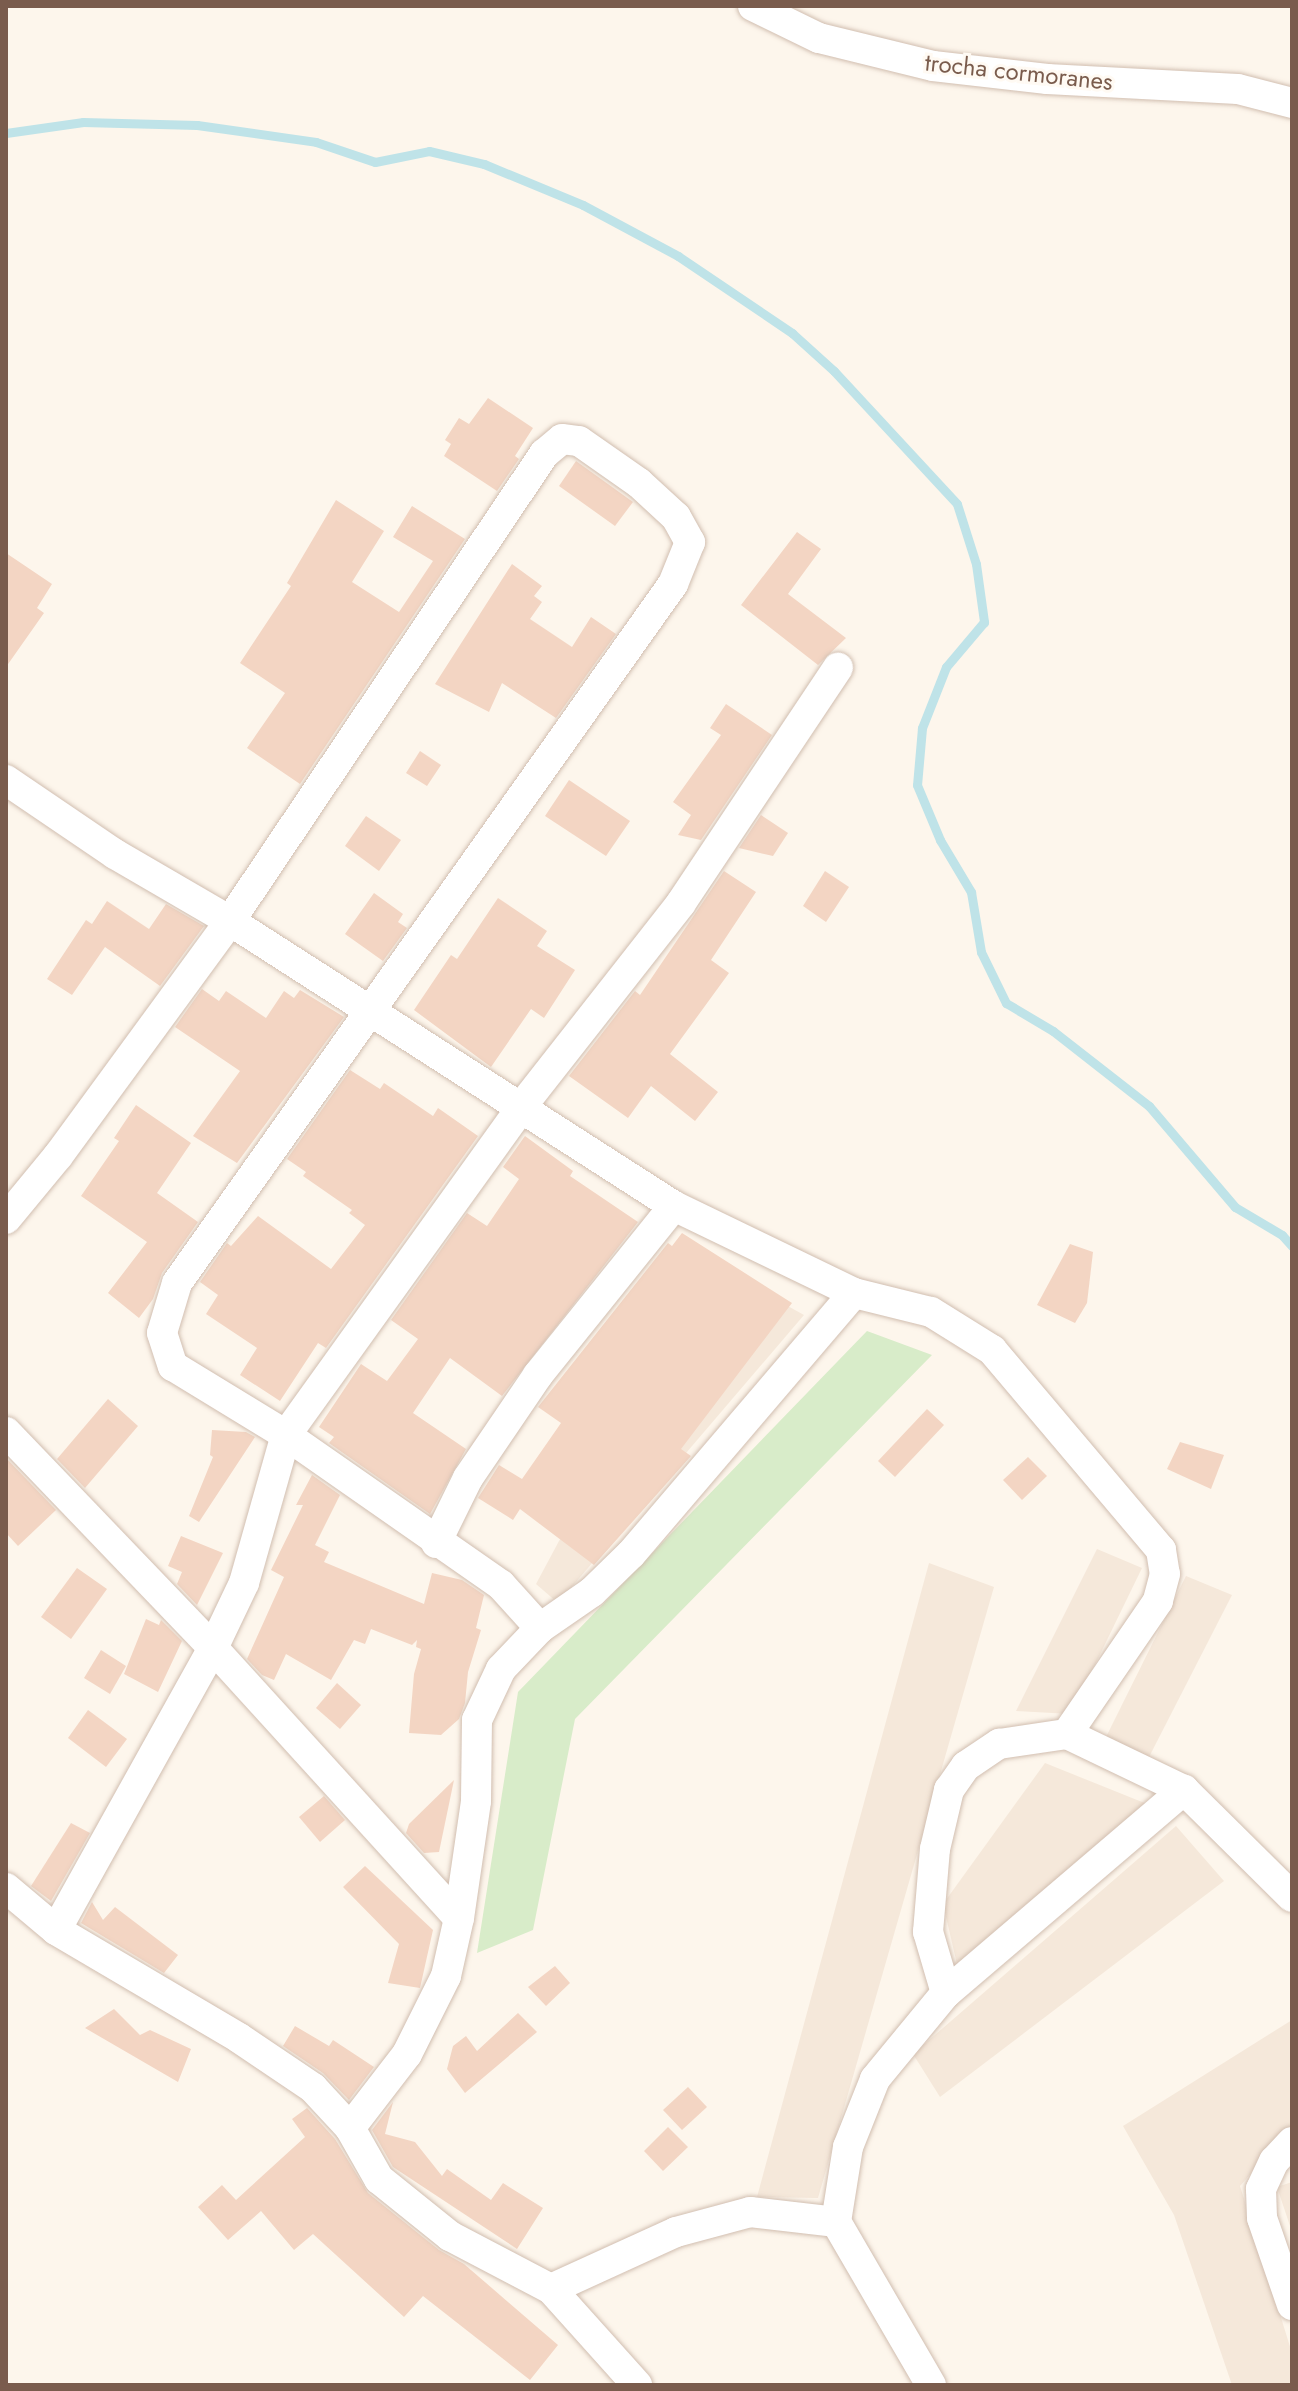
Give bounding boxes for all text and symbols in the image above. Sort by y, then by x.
street label: trocha cormoranes [924,48,1114,96]

